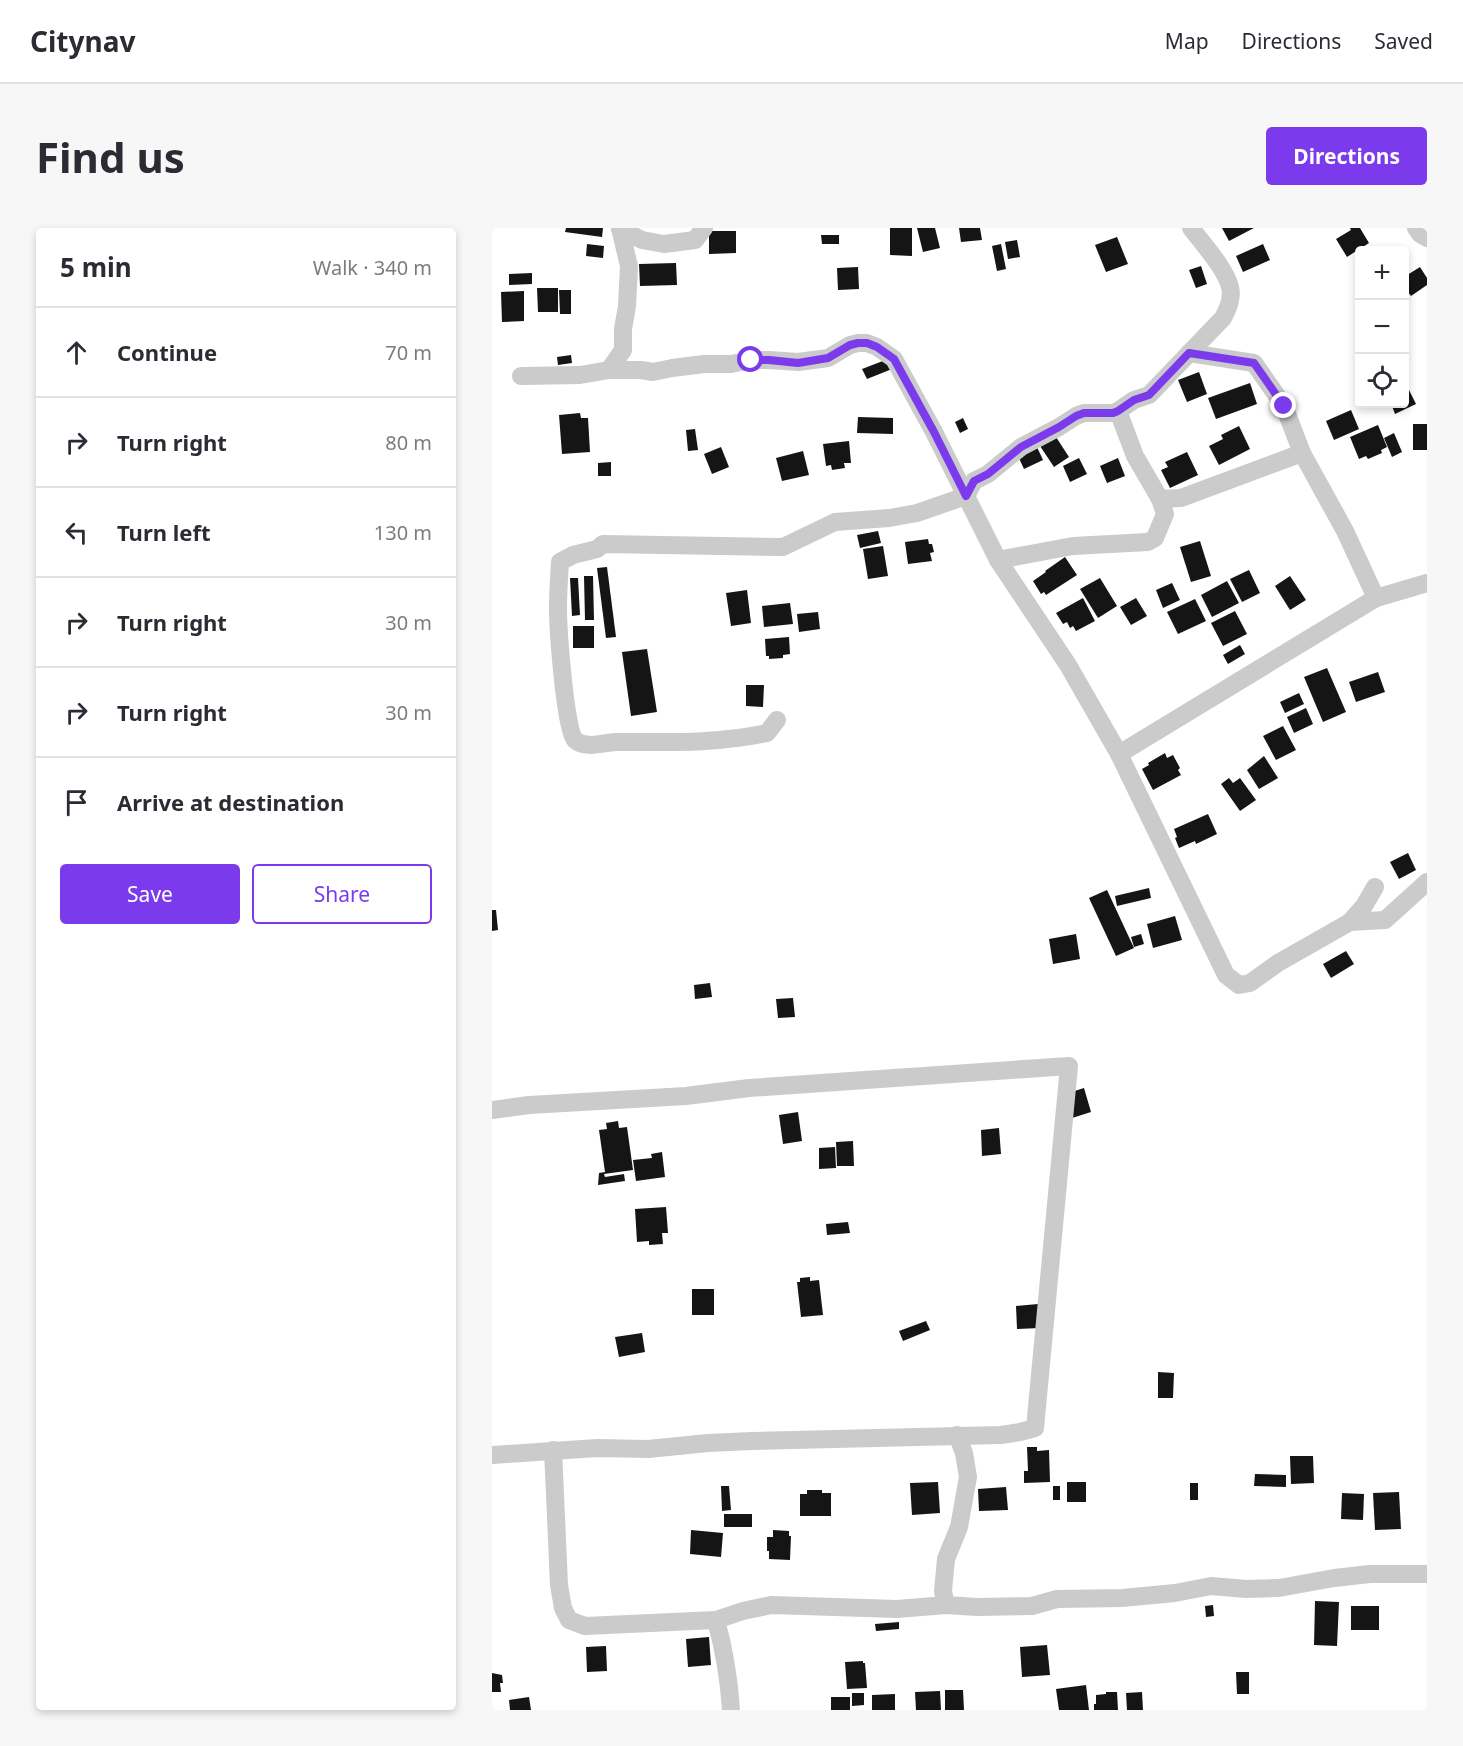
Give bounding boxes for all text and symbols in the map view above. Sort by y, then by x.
text: Citynav [30,22,135,60]
text: Map [1165,27,1209,55]
text: Directions [1242,27,1341,55]
text: Saved [1374,27,1433,55]
button: Directions [1266,127,1427,185]
text: Find us [36,128,185,185]
map controls [1355,246,1409,408]
button: + [1355,246,1409,300]
text: 5 min [60,249,132,285]
text: Walk · 340 m [313,254,432,281]
button: − [1355,300,1409,354]
icon: ahead [60,336,93,369]
text: Continue [117,337,217,367]
text: 70 m [385,339,432,366]
route start [737,346,763,372]
button: locate [1355,354,1409,408]
route end [1270,392,1296,418]
icon: right [60,426,93,459]
text: Turn right [117,427,227,457]
text: 80 m [385,429,432,456]
icon: left [60,516,93,549]
text: Turn left [117,517,211,547]
text: 130 m [374,519,432,546]
icon: right [60,606,93,639]
text: Turn right [117,607,227,637]
text: 30 m [385,609,432,636]
icon: right [60,696,93,729]
text: Turn right [117,697,227,727]
text: 30 m [385,699,432,726]
icon: arrive [60,786,93,819]
text: Arrive at destination [117,787,344,817]
button: Save [60,864,240,924]
button: Share [252,864,432,924]

